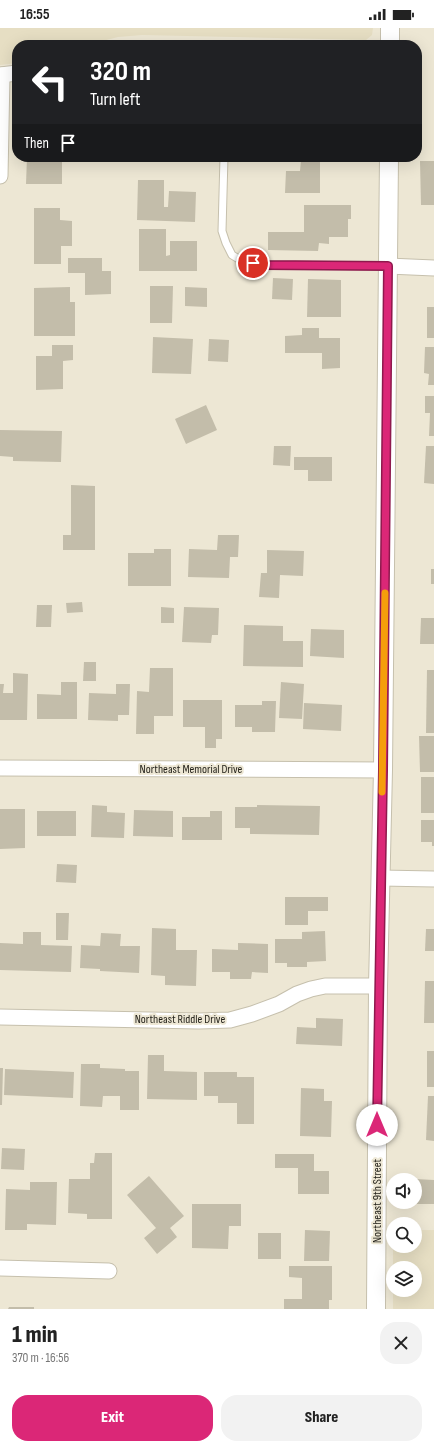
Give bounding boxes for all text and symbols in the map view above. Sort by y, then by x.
text: 16:55 [20,5,49,24]
text: 320 m [90,55,151,88]
icon: left [24,56,76,108]
text: Turn left [90,89,141,110]
icon: arrive [57,132,79,154]
text: Then [24,134,49,153]
pin [236,246,270,280]
icon: arrive [242,252,264,274]
street label: Northeast Memorial Drive [140,762,243,777]
street label: Northeast Riddle Drive [135,1012,225,1027]
position arrow [356,1104,398,1146]
street label: Northeast 9th Street [370,1159,385,1243]
map controls [386,1173,422,1297]
button: sound [386,1173,422,1209]
button: search [386,1217,422,1253]
button: layers [386,1261,422,1297]
text: 1 min [12,1320,58,1349]
button: close [380,1322,422,1364]
text: 370 m · 16:56 [12,1350,69,1366]
button: Exit [12,1395,213,1441]
button: Share [221,1395,422,1441]

